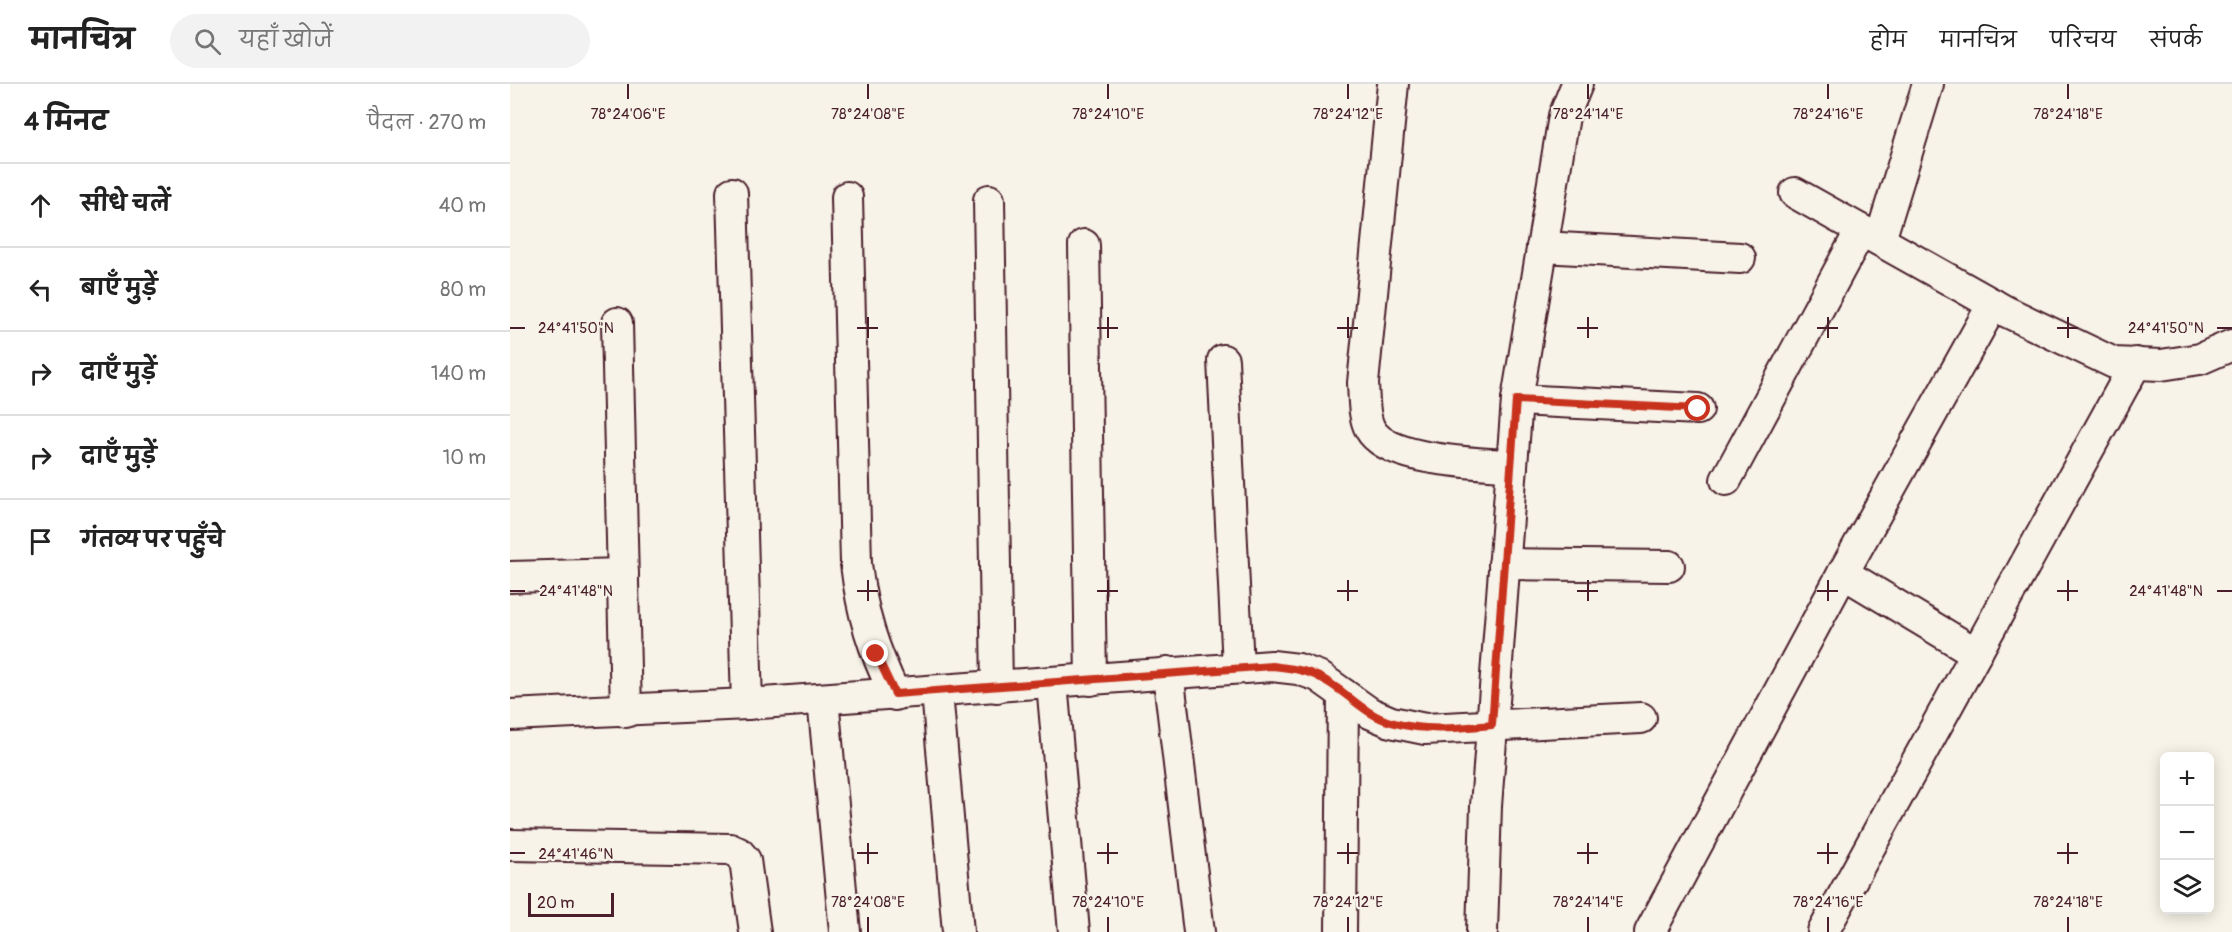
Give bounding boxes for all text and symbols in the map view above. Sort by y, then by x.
search box [170,14,590,68]
text: मानचित्र [30,23,134,58]
icon: search [191,25,224,58]
text: यहाँ खोजें [239,26,333,54]
text: होम [1870,27,1907,54]
text: मानचित्र [1940,27,2017,54]
text: परिचय [2050,27,2116,54]
text: संपर्क [2149,27,2202,54]
text: 78°24'06"E [591,105,666,124]
text: 78°24'08"E [831,105,905,124]
text: 78°24'10"E [1072,105,1144,124]
text: 78°24'12"E [1313,105,1383,124]
text: 78°24'14"E [1553,105,1623,124]
text: 78°24'16"E [1793,105,1864,124]
text: 78°24'18"E [2033,105,2103,124]
text: 4 मिनट [24,106,108,138]
text: पैदल · 270 m [367,110,486,135]
icon: ahead [24,189,57,222]
text: सीधे चलें [81,190,170,218]
text: 40 m [439,193,486,218]
icon: left [24,273,57,306]
text: बाएँ मुड़ें [81,274,157,302]
text: 80 m [440,277,486,302]
text: 24°41'50"N [538,319,614,338]
text: 24°41'50"N [2128,319,2204,338]
icon: right [24,357,57,390]
text: दाएँ मुड़ें [81,358,157,386]
text: 140 m [431,361,486,386]
route start [1684,395,1710,421]
icon: right [24,441,57,474]
text: दाएँ मुड़ें [81,442,157,470]
text: 10 m [442,445,486,470]
icon: arrive [24,525,57,558]
text: गंतव्य पर पहुँचे [81,526,224,554]
text: 24°41'48"N [539,582,613,601]
text: 24°41'48"N [2129,582,2203,601]
route end [862,640,888,666]
map controls [2160,752,2214,914]
button: + [2160,752,2214,806]
button: − [2160,806,2214,860]
text: 24°41'46"N [539,845,613,864]
button: layers [2160,860,2214,914]
scale bar [528,890,614,918]
text: 20 m [537,893,575,913]
text: 78°24'08"E [831,893,905,912]
text: 78°24'10"E [1072,893,1144,912]
text: 78°24'12"E [1313,893,1383,912]
text: 78°24'14"E [1553,893,1623,912]
text: 78°24'16"E [1793,893,1864,912]
text: 78°24'18"E [2033,893,2103,912]

